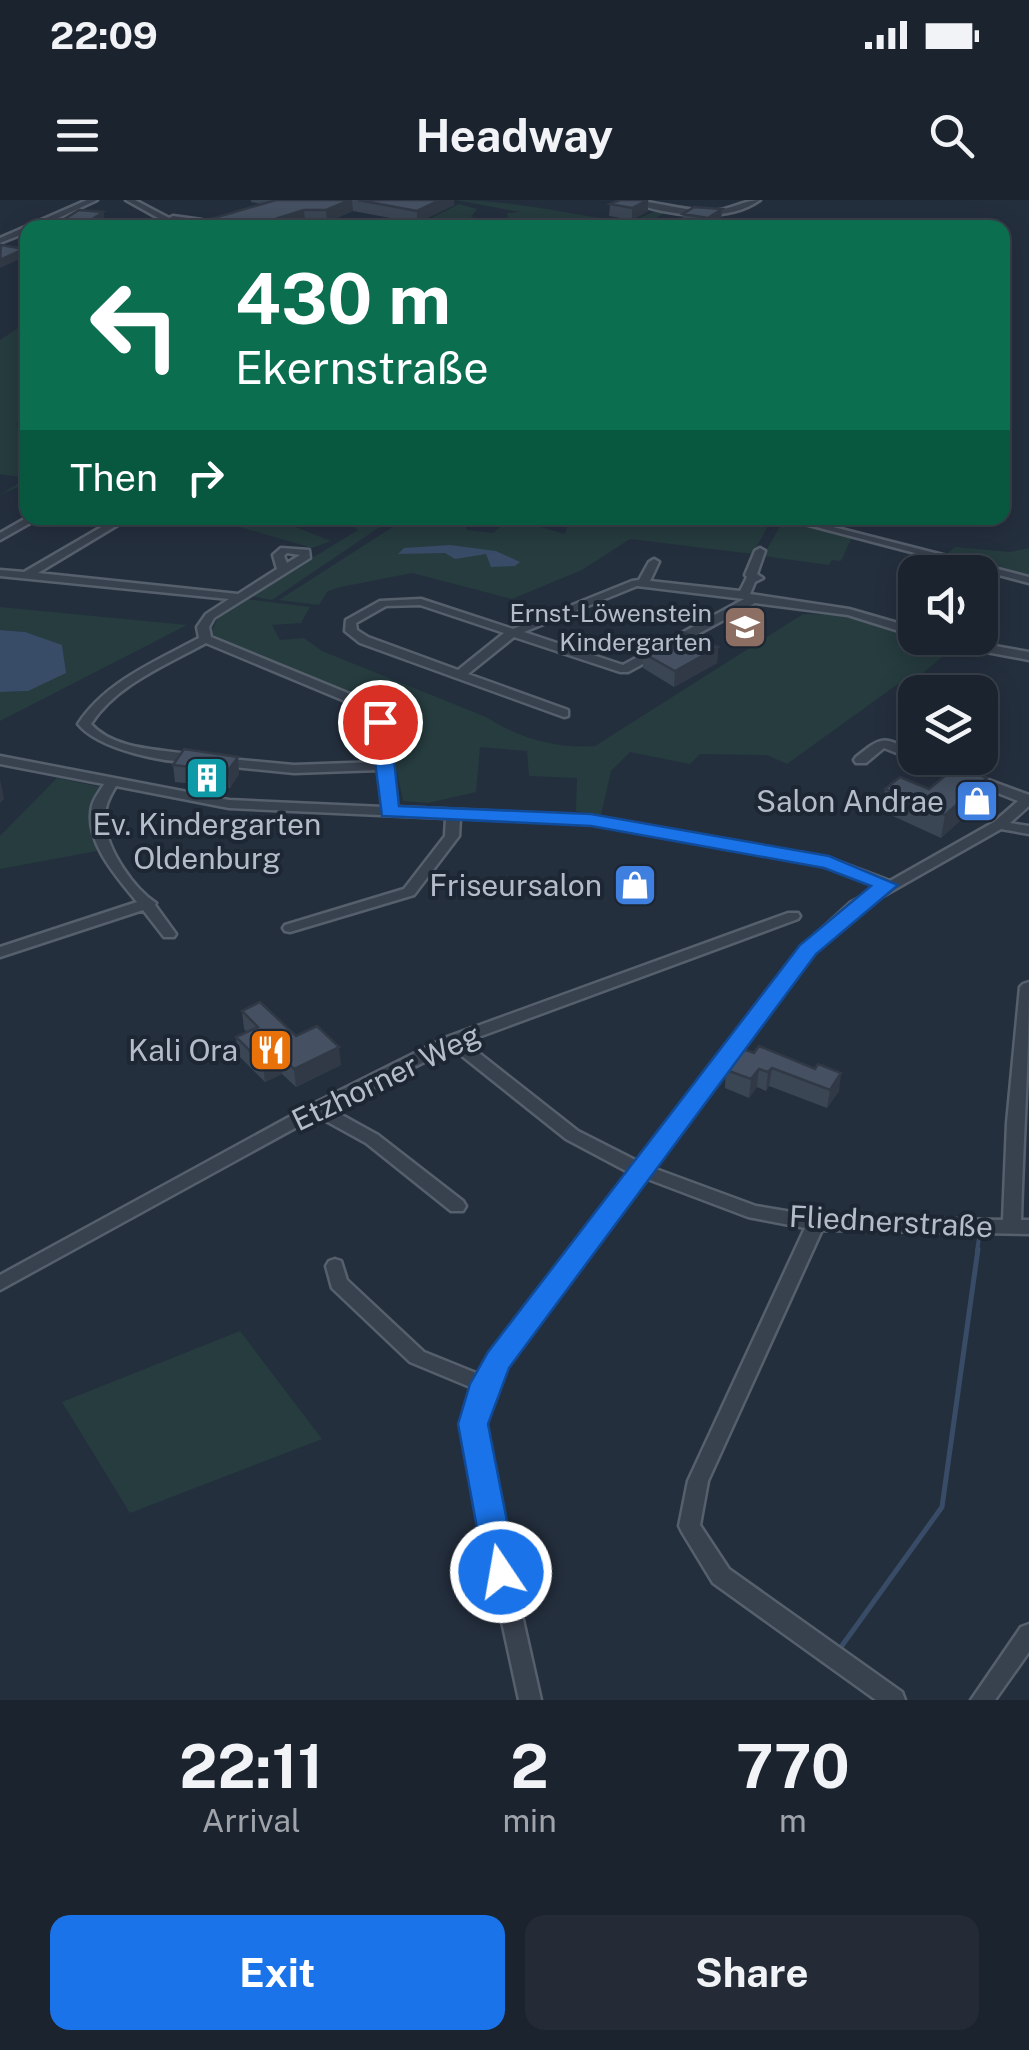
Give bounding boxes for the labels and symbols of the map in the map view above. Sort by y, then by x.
place label: Ernst-Löwenstein Kindergarten [510,598,712,657]
school or university icon: Ernst-Löwenstein Kindergarten [722,604,768,650]
pin [338,680,423,765]
building icon: Ev. Kindergarten Oldenburg [184,755,230,801]
shop icon: Salon Andrae [954,778,1000,824]
place label: Salon Andrae [756,783,944,819]
place label: Ev. Kindergarten Oldenburg [93,806,321,876]
shop icon: Friseursalon [612,862,658,908]
place label: Friseursalon [429,867,602,903]
street label: Etzhorner Weg [286,1016,486,1138]
restaurant icon: Kali Ora [248,1027,294,1073]
place label: Kali Ora [128,1032,238,1068]
street label: Fliednerstraße [788,1198,994,1244]
position arrow [449,1520,553,1624]

